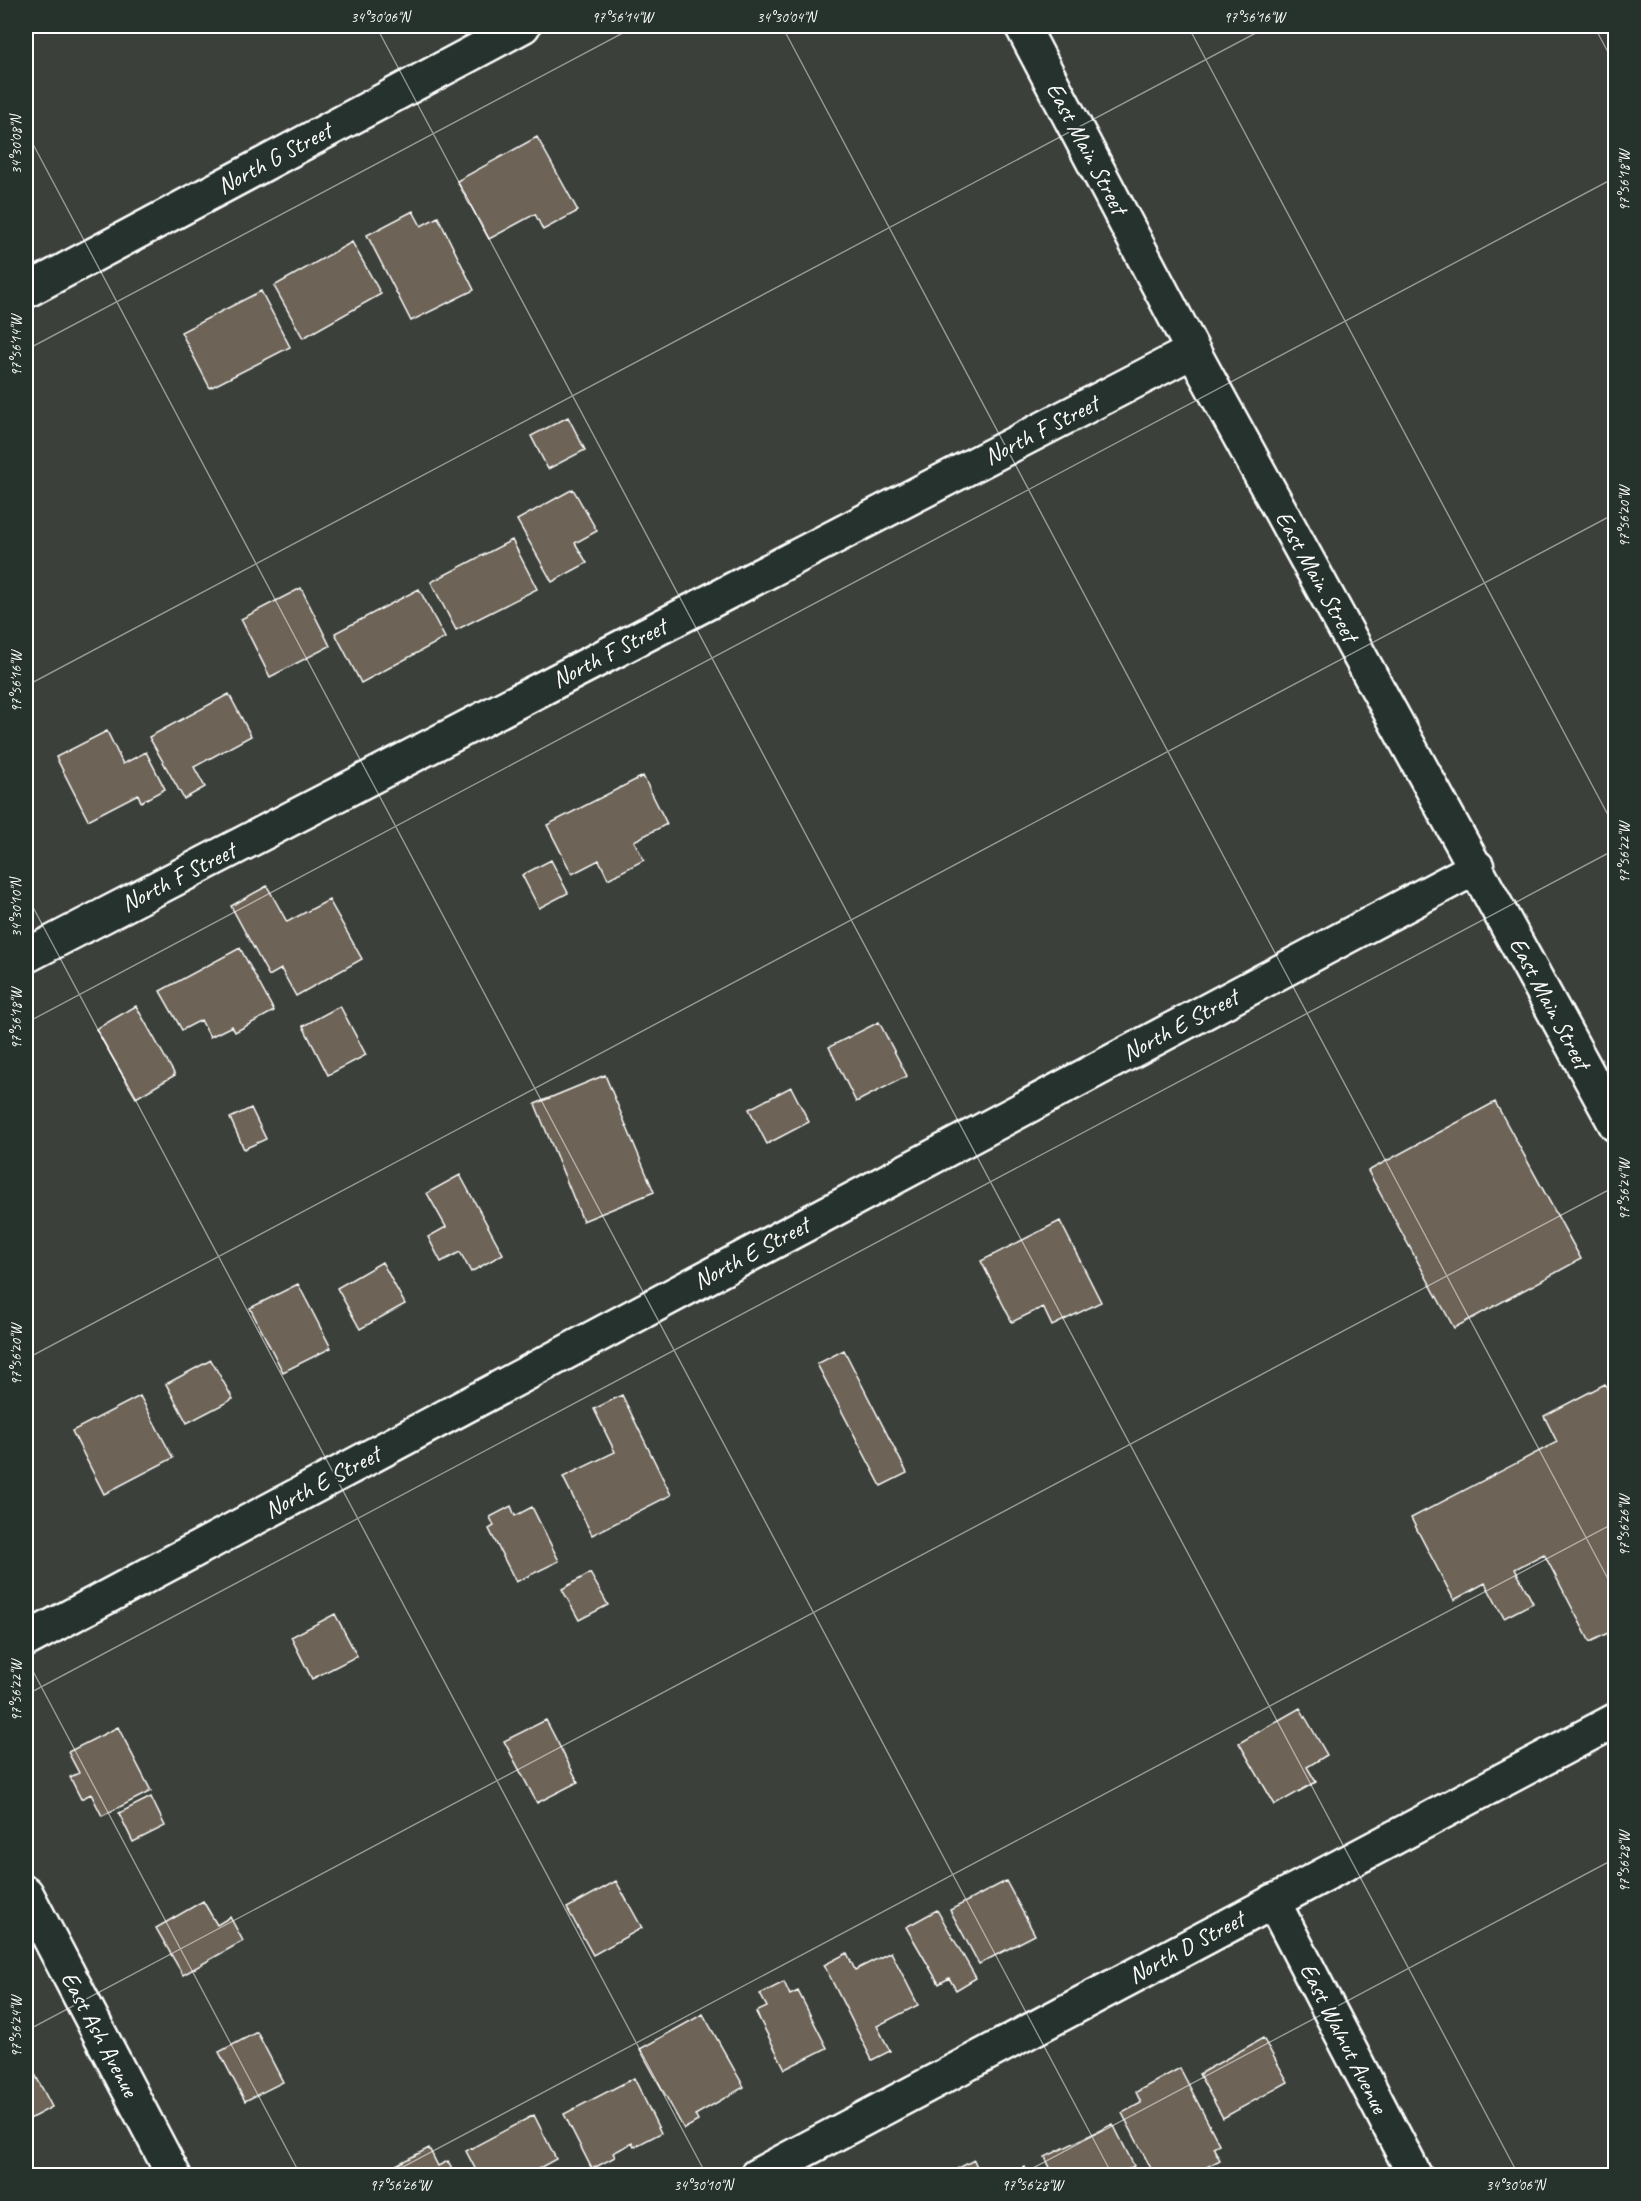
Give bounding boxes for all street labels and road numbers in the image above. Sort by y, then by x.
street label: East Main Street [1040,77,1136,222]
street label: North G Street [212,114,339,201]
street label: North F Street [979,387,1106,472]
street label: East Main Street [1269,505,1367,649]
street label: North F Street [547,610,674,695]
street label: North F Street [116,834,243,919]
street label: East Main Street [1503,932,1599,1077]
street label: North E Street [1117,981,1246,1068]
street label: North E Street [688,1209,817,1296]
street label: North E Street [259,1438,388,1525]
street label: North D Street [1123,1902,1252,1990]
street label: East Walnut Avenue [1293,1958,1396,2120]
street label: East Ash Avenue [54,1966,147,2104]

